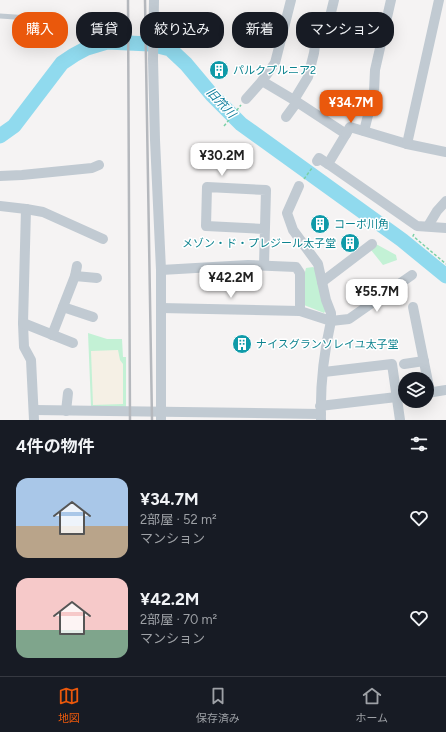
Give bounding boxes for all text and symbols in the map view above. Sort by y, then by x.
chip: 購入 [12,12,68,48]
chip: 賃貸 [76,12,132,48]
chip: 絞り込み [140,12,224,48]
chip: 新着 [232,12,288,48]
chip: マンション [296,12,394,48]
building icon: パルクプルニア2 [208,59,230,81]
place label: パルクプルニア2 [233,64,316,77]
water label: 旧笊川 [204,85,240,122]
pin: ¥34.7M [318,90,384,124]
text: ¥34.7M [329,95,373,110]
pin: ¥30.2M [189,143,255,177]
text: ¥30.2M [199,148,245,163]
building icon: コーポ川角 [309,213,331,235]
place label: コーポ川角 [334,218,389,231]
building icon: メゾン・ド・プレジール太子堂 [339,232,361,254]
place label: メゾン・ド・プレジール太子堂 [182,237,336,250]
pin: ¥42.2M [198,265,264,299]
text: ¥42.2M [208,270,254,285]
pin: ¥55.7M [344,279,410,313]
text: ¥55.7M [355,284,399,299]
building icon: ナイスグランソレイユ太子堂 [231,333,253,355]
place label: ナイスグランソレイユ太子堂 [256,338,398,351]
map controls [398,372,434,408]
button: layers [398,372,434,408]
icon: filters [408,433,430,455]
text: 4件の物件 [16,436,95,456]
text: ¥34.7M [140,489,199,509]
icon: home [48,494,96,542]
icon: heart [408,507,430,529]
text: 2部屋 · 52 m² [140,512,217,527]
text: マンション [140,531,205,546]
text: ¥42.2M [140,589,199,609]
icon: home [48,594,96,642]
icon: heart [408,607,430,629]
text: 2部屋 · 70 m² [140,612,217,627]
text: マンション [140,631,205,646]
tab: 地図 [58,685,80,725]
tab: 保存済み [196,685,240,725]
tab: ホーム [355,685,388,725]

